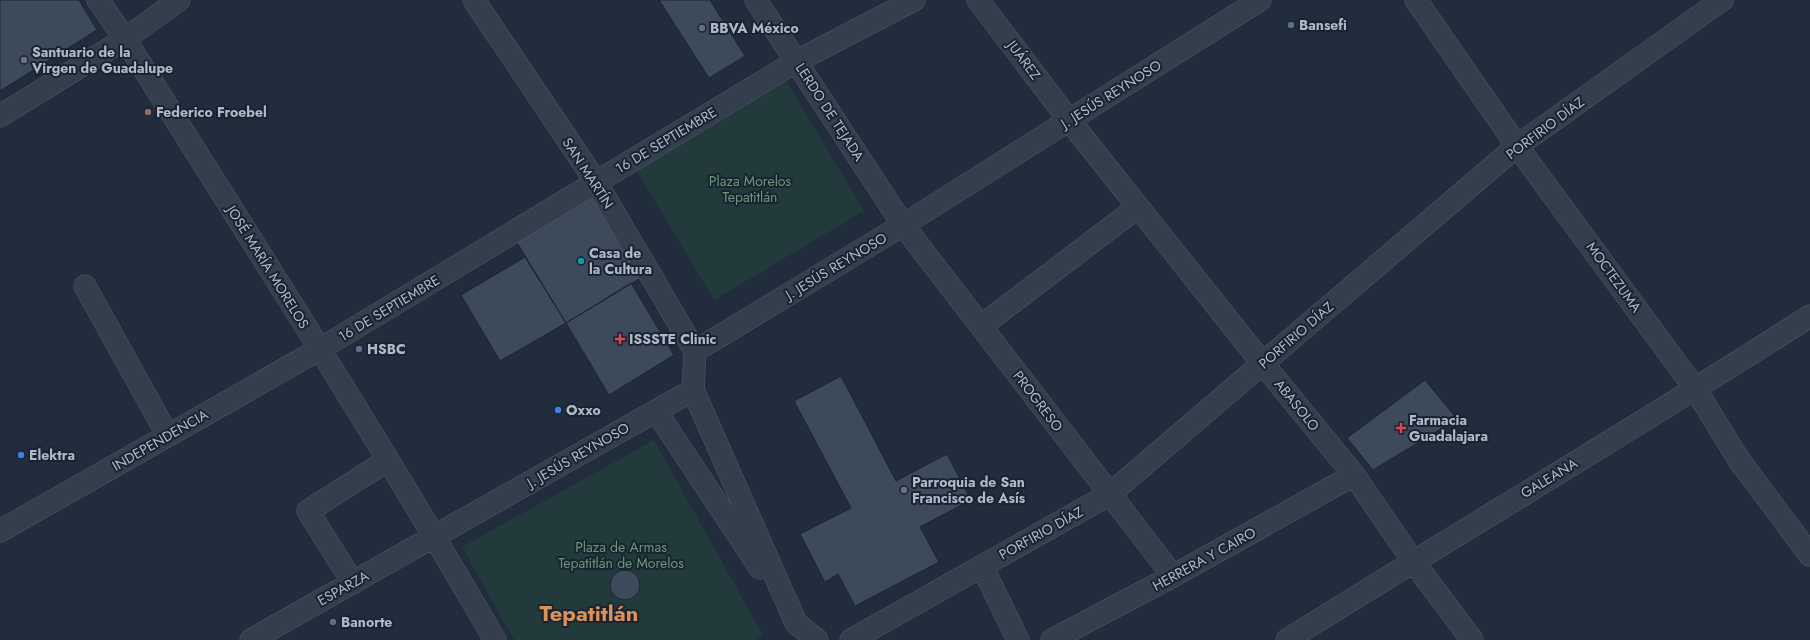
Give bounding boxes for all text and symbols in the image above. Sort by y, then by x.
place label: Bansefi [1299,15,1347,35]
place label: BBVA México [710,18,799,38]
marker: Bansefi [1286,20,1296,30]
marker: BBVA México [697,23,707,33]
street label: JUÁREZ [1001,35,1046,84]
place label: Santuario de la Virgen de Guadalupe [31,42,173,78]
marker: Santuario de la Virgen de Guadalupe [19,55,29,65]
street label: J. JESÚS REYNOSO [1055,55,1165,134]
street label: LERDO DE TEJADA [791,59,870,166]
street label: PORFIRIO DÍAZ [1502,92,1589,164]
place label: Federico Froebel [156,102,267,122]
street label: 16 DE SEPTIEMBRE [612,102,720,178]
marker: Federico Froebel [143,107,153,117]
street label: SAN MARTÍN [558,134,618,212]
park label: Plaza Morelos Tepatitlán [709,171,792,207]
street label: JOSÉ MARÍA MORELOS [221,200,314,333]
street label: J. JESÚS REYNOSO [780,228,891,305]
street label: MOCTEZUMA [1582,238,1647,317]
place label: Casa de la Cultura [589,243,652,279]
marker: Casa de la Cultura [576,256,586,266]
street label: 16 DE SEPTIEMBRE [335,270,443,346]
street label: PORFIRIO DÍAZ [1254,297,1338,373]
place label: ISSSTE Clinic [629,329,717,349]
marker: ISSSTE Clinic [614,333,626,345]
place label: HSBC [367,339,406,359]
marker: HSBC [354,344,364,354]
street label: PROGRESO [1008,366,1068,436]
street label: ABASOLO [1270,375,1324,435]
place label: Oxxo [566,400,601,420]
street label: INDEPENDENCIA [108,404,212,476]
marker: Oxxo [553,405,563,415]
place label: Farmacia Guadalajara [1409,410,1488,446]
street label: J. JESÚS REYNOSO [521,418,633,493]
marker: Farmacia Guadalajara [1396,423,1406,433]
place label: Elektra [29,445,75,465]
marker: Elektra [16,450,26,460]
street label: GALEANA [1517,453,1582,503]
place label: Parroquia de San Francisco de Asís [912,472,1026,508]
marker: Parroquia de San Francisco de Asís [899,485,909,495]
street label: PORFIRIO DÍAZ [995,501,1087,564]
street label: HERRERA Y CAIRO [1149,522,1259,596]
park label: Plaza de Armas Tepatitlán de Morelos [558,537,684,573]
street label: ESPARZA [314,565,373,610]
district label: Tepatitlán [540,597,638,629]
place label: Banorte [341,612,392,632]
marker: Banorte [328,617,338,627]

